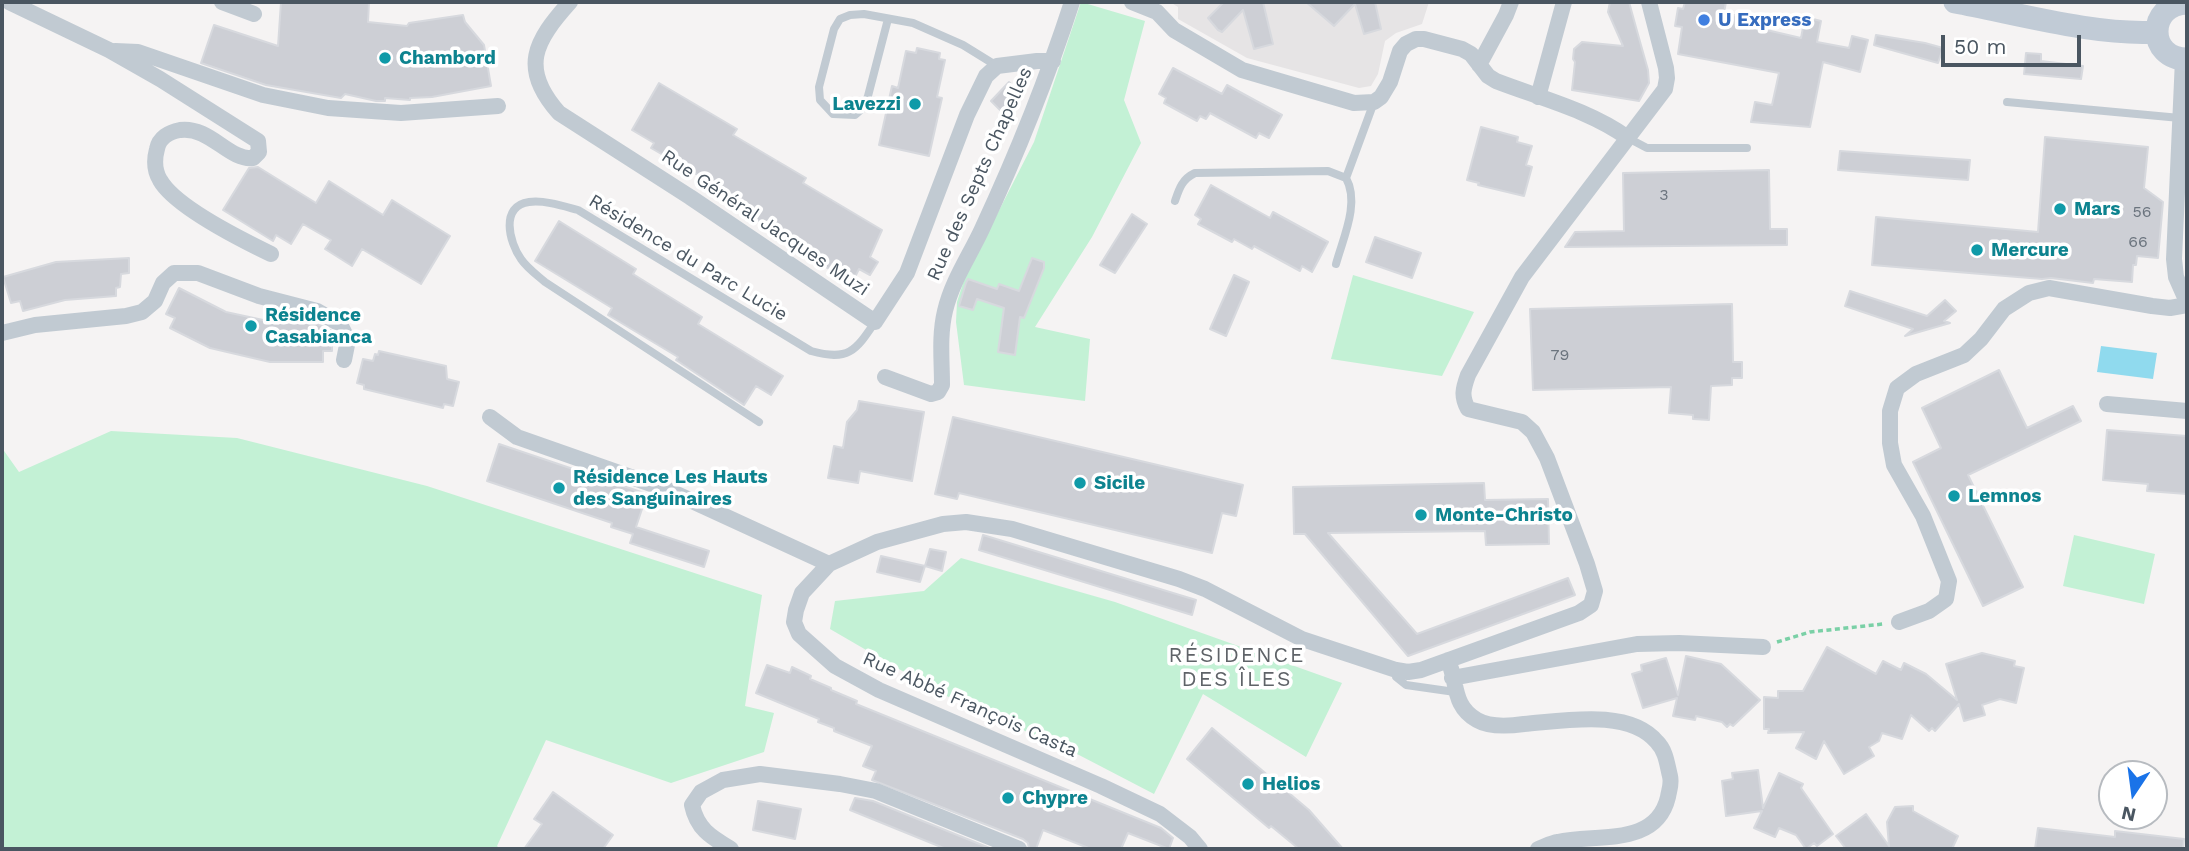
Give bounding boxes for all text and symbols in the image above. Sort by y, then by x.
place label: U Express [1718,9,1811,31]
marker: U Express [1696,12,1712,28]
scale bar [1944,21,2084,65]
text: 50 m [1954,34,2006,59]
place label: Chambord [399,47,496,69]
marker: Chambord [377,50,393,66]
street label: Rue des Septs Chapelles [923,64,1037,284]
place label: Lavezzi [832,93,901,115]
marker: Lavezzi [907,96,923,112]
street label: Rue Général Jacques Muzi [657,145,873,301]
house number: 3 [1659,185,1669,205]
street label: Résidence du Parc Lucie [585,190,791,326]
place label: Mars [2074,198,2120,220]
marker: Mars [2052,201,2068,217]
house number: 56 [2132,202,2152,222]
house number: 66 [2128,232,2148,252]
place label: Mercure [1991,239,2069,261]
marker: Mercure [1969,242,1985,258]
place label: Résidence Casabianca [265,304,372,348]
marker: Résidence Casabianca [243,318,259,334]
house number: 79 [1551,345,1569,365]
place label: Résidence Les Hauts des Sanguinaires [573,466,768,510]
place label: Sicile [1094,472,1145,494]
marker: Sicile [1072,475,1088,491]
marker: Résidence Les Hauts des Sanguinaires [551,480,567,496]
place label: Lemnos [1968,485,2041,507]
marker: Lemnos [1946,488,1962,504]
place label: Monte-Christo [1435,504,1573,526]
marker: Monte-Christo [1413,507,1429,523]
district label: RÉSIDENCE DES ÎLES [1170,643,1304,693]
street label: Rue Abbé François Casta [859,647,1081,763]
north arrow [2098,760,2168,830]
place label: Helios [1262,773,1320,795]
marker: Helios [1240,776,1256,792]
place label: Chypre [1022,787,1088,809]
marker: Chypre [1000,790,1016,806]
text: N [2119,801,2138,827]

